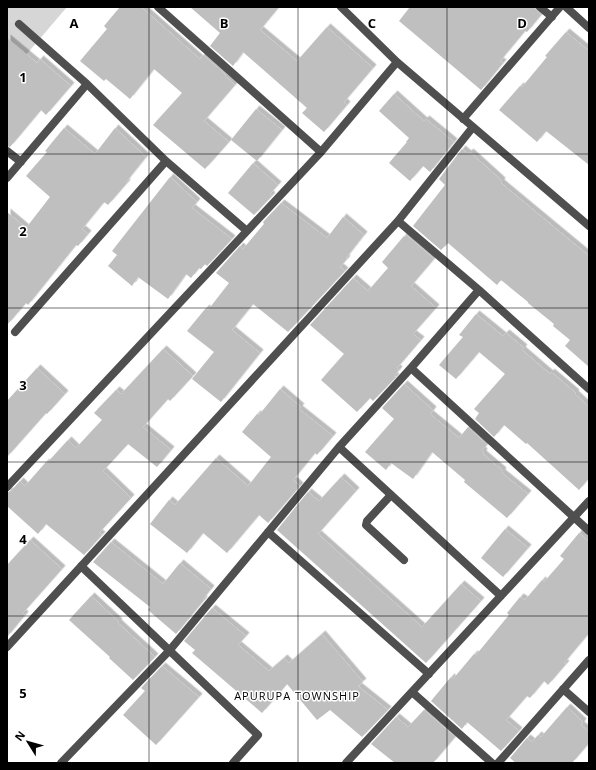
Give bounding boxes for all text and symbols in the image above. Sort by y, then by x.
text: A [70,14,79,32]
text: B [220,14,229,32]
text: C [368,14,376,32]
text: D [517,14,527,32]
text: 1 [19,68,27,86]
text: 2 [19,222,27,240]
text: 3 [19,376,27,394]
text: 4 [19,530,27,548]
text: 5 [19,684,27,702]
district label: APURUPA TOWNSHIP [234,688,360,703]
north arrow [8,722,48,762]
text: N [11,728,28,744]

